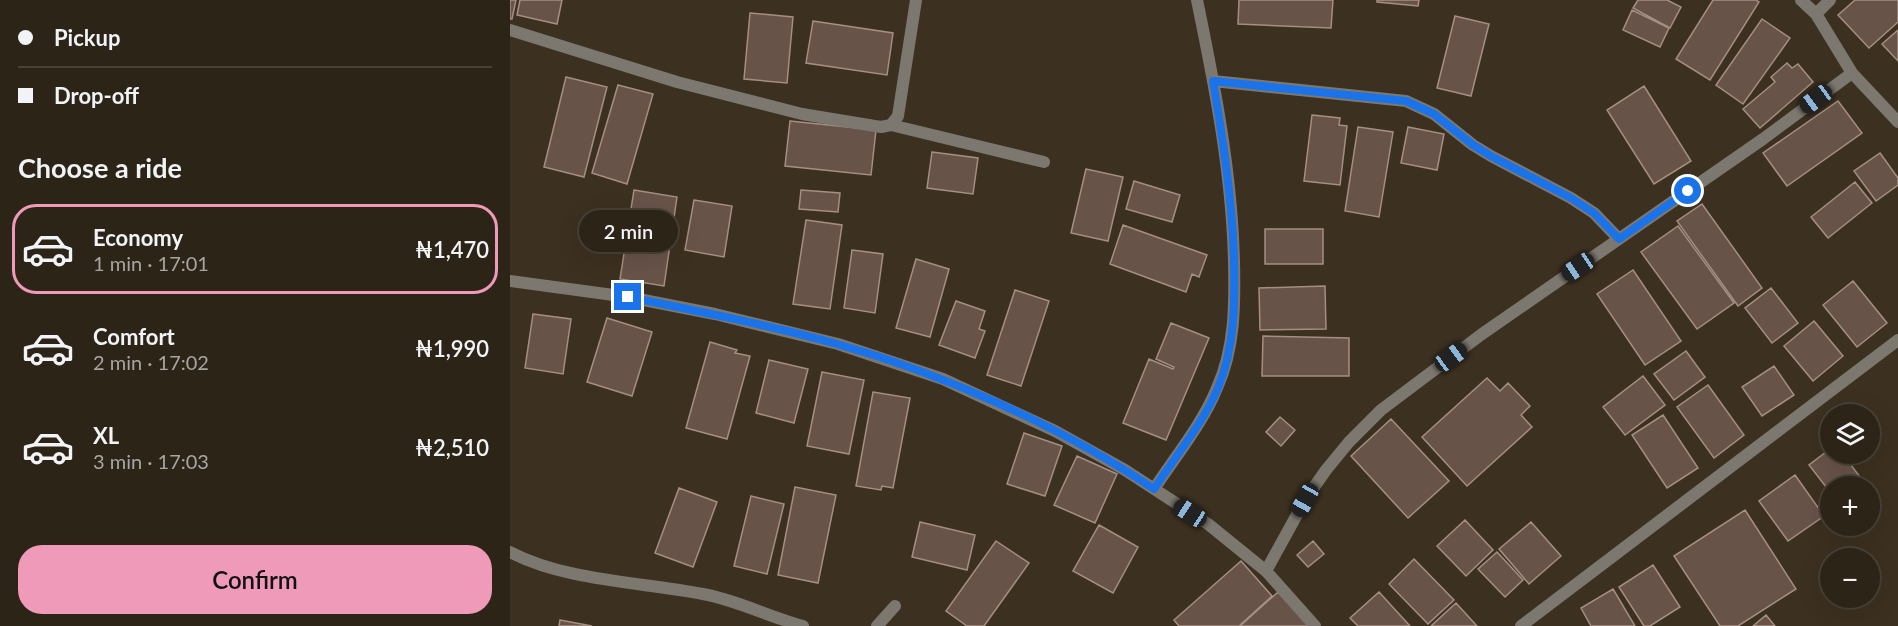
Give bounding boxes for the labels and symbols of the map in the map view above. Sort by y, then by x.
car [1796,81,1836,117]
route start [1674,177,1701,204]
callout: 2 min [578,210,678,252]
car [1558,249,1598,285]
route end [614,283,641,310]
car [1431,339,1471,375]
car [1288,480,1322,520]
car [1170,496,1210,530]

